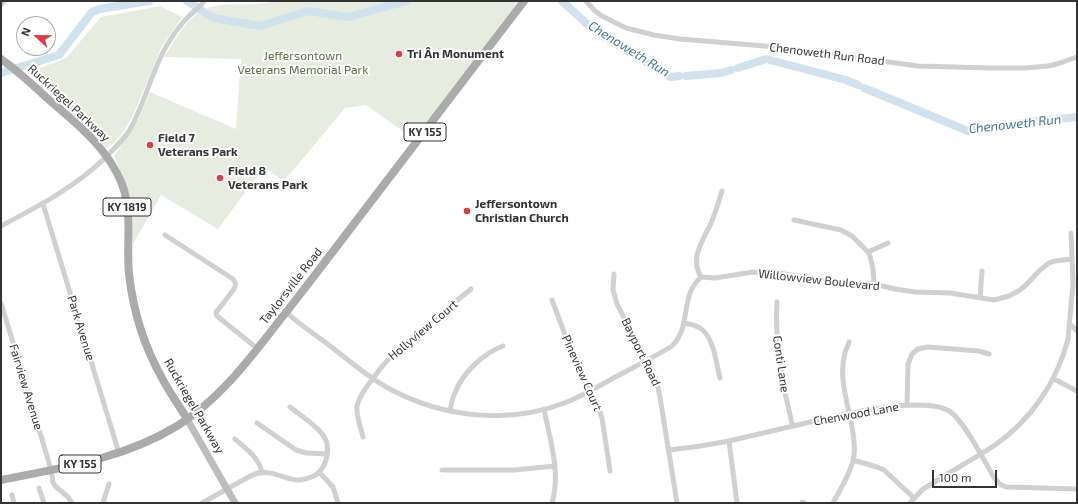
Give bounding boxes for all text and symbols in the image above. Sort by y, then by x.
north arrow [16,16,56,56]
water label: Chenoweth Run [585,18,673,80]
text: N [18,26,33,38]
street label: Chenoweth Run Road [769,40,885,68]
place label: Tri Ân Monument [407,47,504,61]
park label: Jeffersontown Veterans Memorial Park [238,49,368,77]
marker: Tri Ân Monument [394,49,404,59]
street label: Ruckriegel Parkway [25,61,113,145]
water label: Chenoweth Run [968,111,1062,137]
road number: KY 155 [404,123,446,141]
place label: Field 7 Veterans Park [158,131,238,159]
marker: Field 7 Veterans Park [145,140,155,150]
place label: Field 8 Veterans Park [228,164,308,192]
marker: Field 8 Veterans Park [215,173,225,183]
place label: Jeffersontown Christian Church [475,197,569,225]
road number: KY 1819 [103,198,151,216]
marker: Jeffersontown Christian Church [462,206,472,216]
street label: Taylorsville Road [257,245,325,327]
street label: Willowview Boulevard [758,266,880,294]
street label: Park Avenue [64,294,98,362]
street label: Hollyview Court [385,297,461,363]
street label: Bayport Road [618,316,664,388]
street label: Pineview Court [559,333,605,413]
street label: Conti Lane [770,335,792,393]
street label: Fairview Avenue [6,342,46,432]
street label: Ruckriegel Parkway [161,356,227,456]
street label: Chenwood Lane [812,399,900,429]
road number: KY 155 [59,455,101,473]
scale bar [934,462,999,488]
text: 100 m [939,470,971,484]

